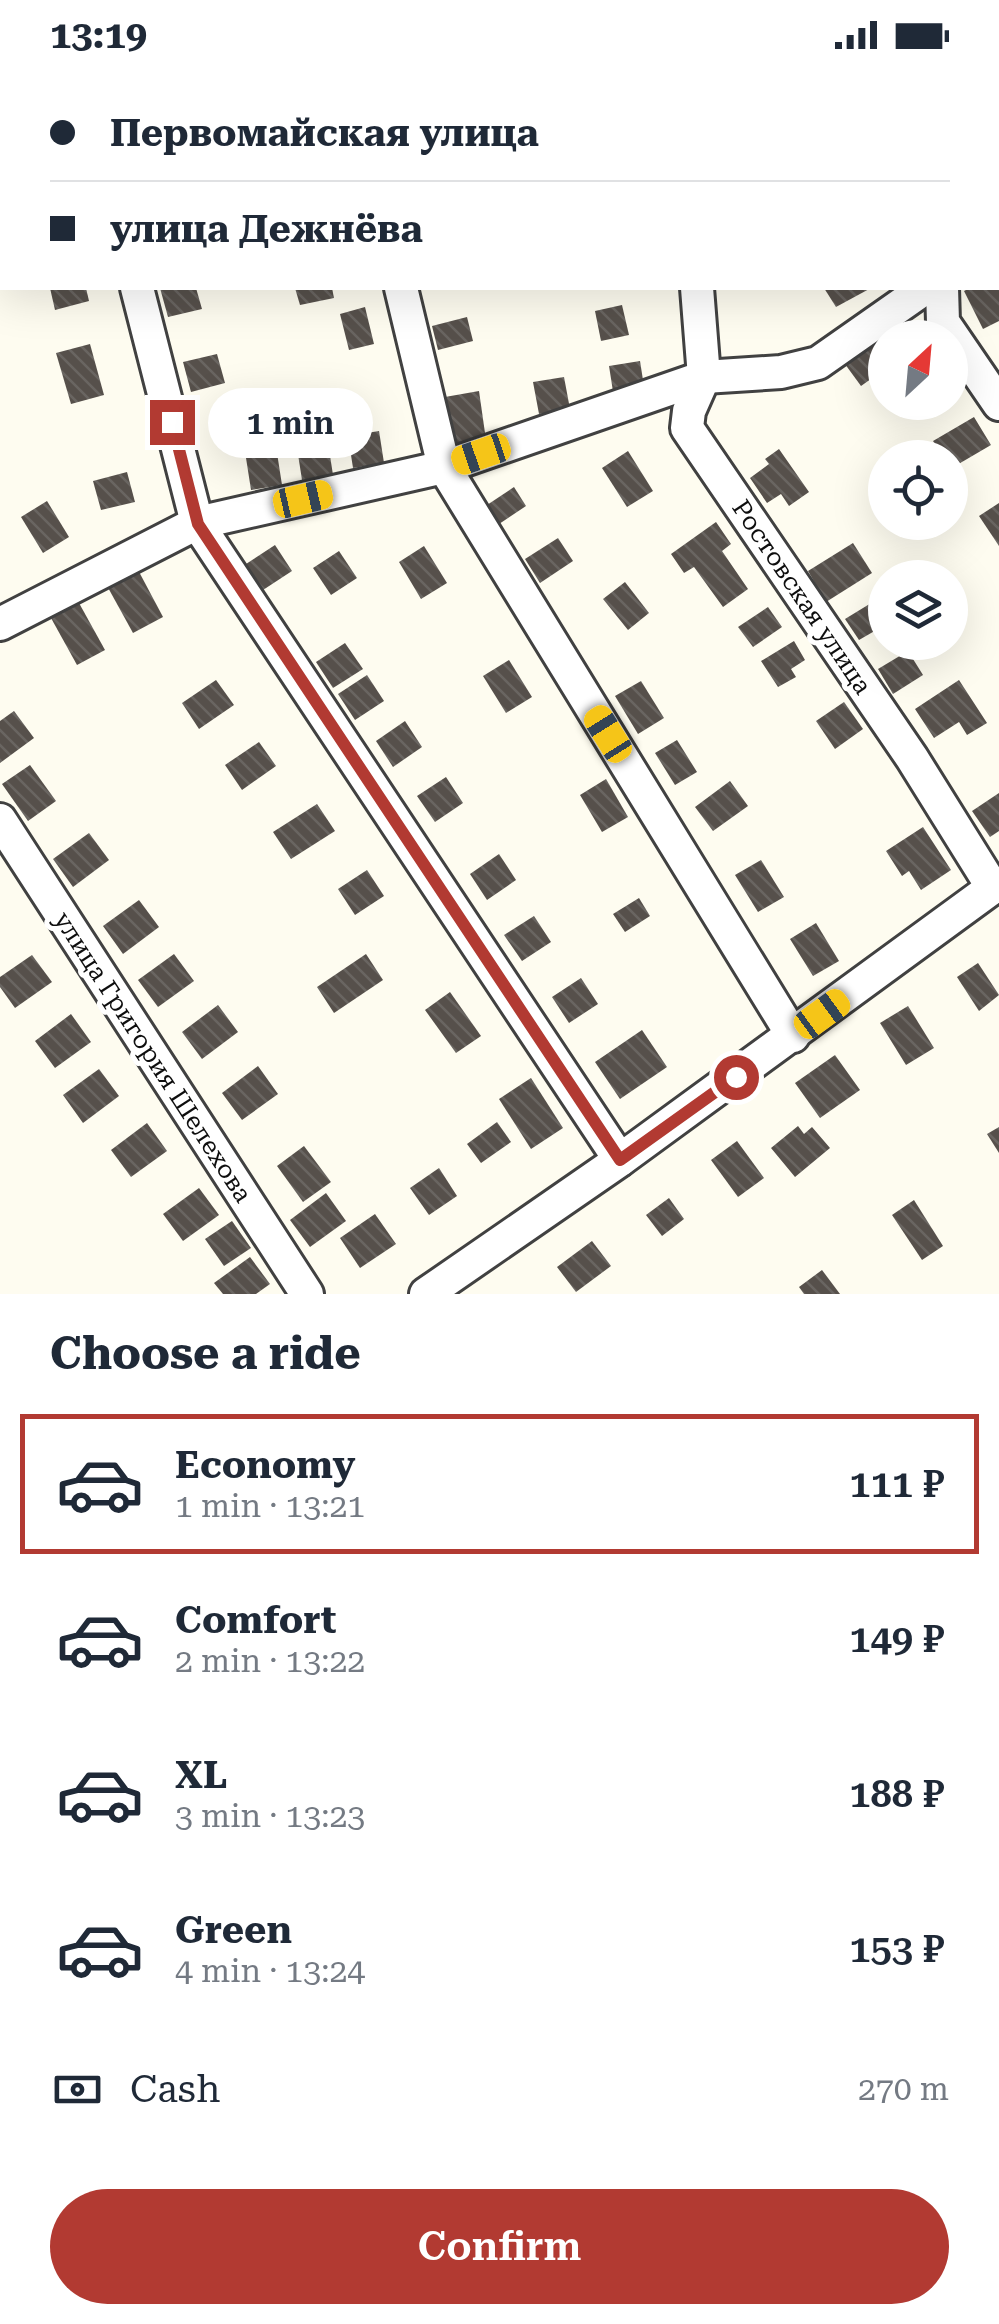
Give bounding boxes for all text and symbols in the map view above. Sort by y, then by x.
text: 13:19 [50,13,147,57]
text: Первомайская улица [110,111,539,155]
text: улица Дежнёва [110,207,423,251]
north arrow [868,320,968,420]
map controls [868,320,968,660]
callout: 1 min [207,387,372,457]
route end [150,400,195,445]
text: 1 min [246,404,335,442]
car [448,430,514,478]
button: locate [868,440,968,540]
car [270,478,336,520]
street label: Ростовская улица [726,494,878,700]
button: layers [868,560,968,660]
car [579,701,637,767]
street label: улица Григория Шелехова [48,906,258,1208]
car [789,984,855,1044]
route start [714,1055,759,1100]
text: Choose a ride [50,1327,361,1380]
icon: car [55,1439,145,1529]
text: Economy [175,1443,355,1487]
text: 111 ₽ [849,1462,944,1506]
text: 1 min · 13:21 [175,1487,365,1525]
icon: car [55,1594,145,1684]
text: Comfort [175,1598,336,1642]
text: 149 ₽ [849,1617,944,1661]
text: 2 min · 13:22 [175,1642,365,1680]
icon: car [55,1749,145,1839]
text: XL [175,1753,227,1797]
text: 188 ₽ [849,1772,944,1816]
text: 3 min · 13:23 [175,1797,365,1835]
icon: car [55,1904,145,1994]
text: Green [175,1908,292,1952]
text: 153 ₽ [849,1927,944,1971]
text: 4 min · 13:24 [175,1952,365,1990]
icon: cash [50,2062,105,2117]
text: Cash [130,2067,220,2111]
text: 270 m [858,2070,949,2108]
button: Confirm [50,2189,949,2304]

